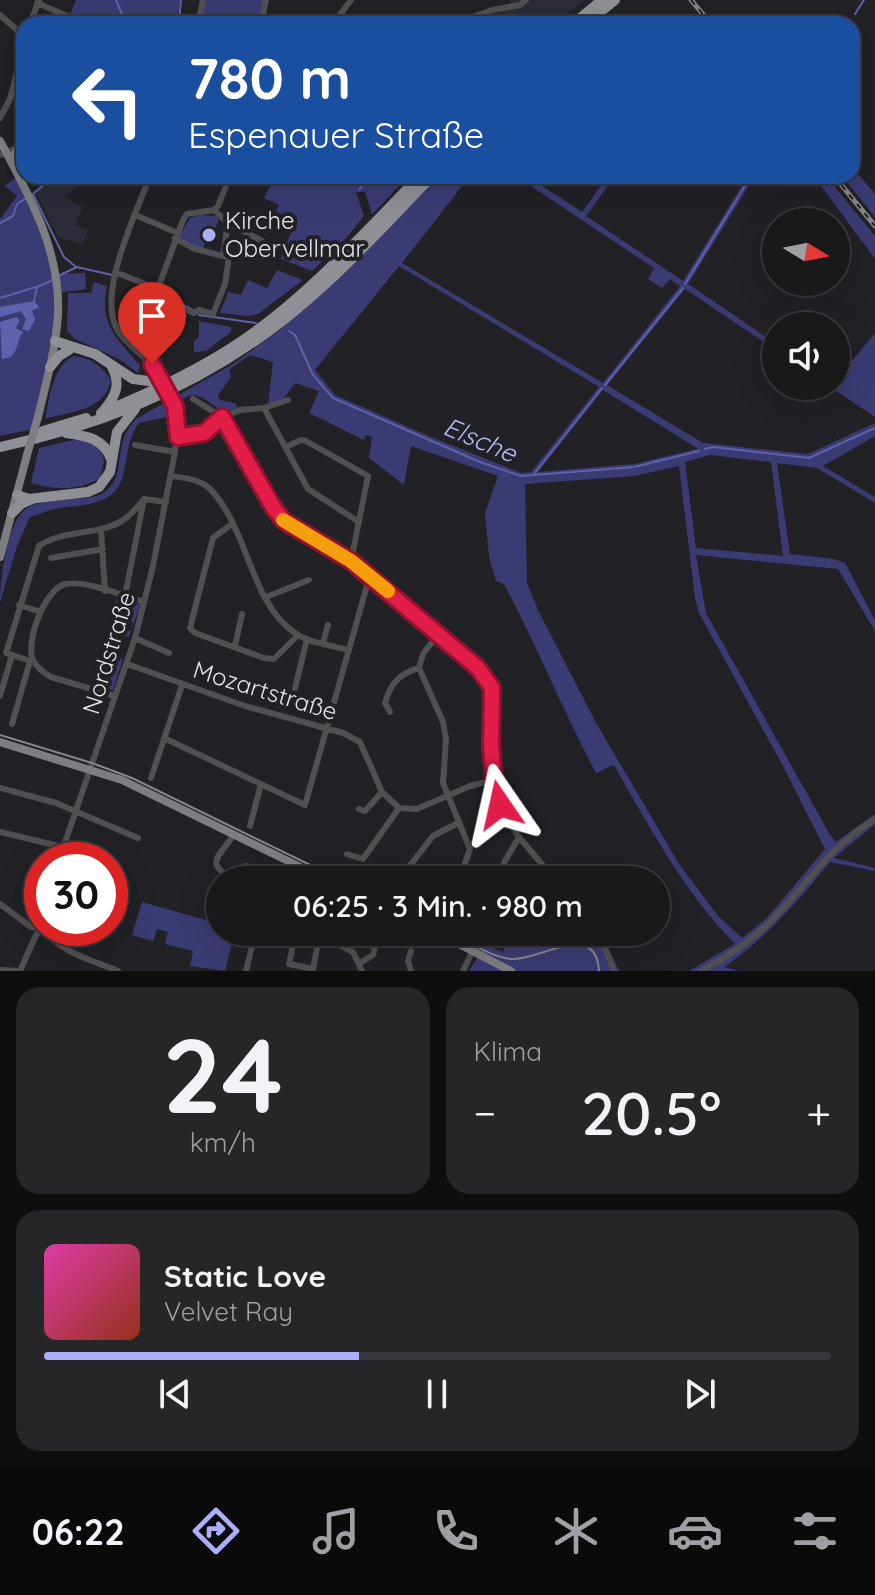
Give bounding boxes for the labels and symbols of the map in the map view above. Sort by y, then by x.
place label: Kirche Obervellmar [225,205,365,263]
north arrow [762,208,850,296]
marker: Kirche Obervellmar [200,226,218,244]
pin [118,282,186,364]
water label: Elsche [439,410,523,470]
street label: Nordstraße [75,588,141,717]
street label: Mozartstraße [190,654,341,726]
position arrow [458,763,542,847]
speed limit sign: 30 [24,842,128,946]

